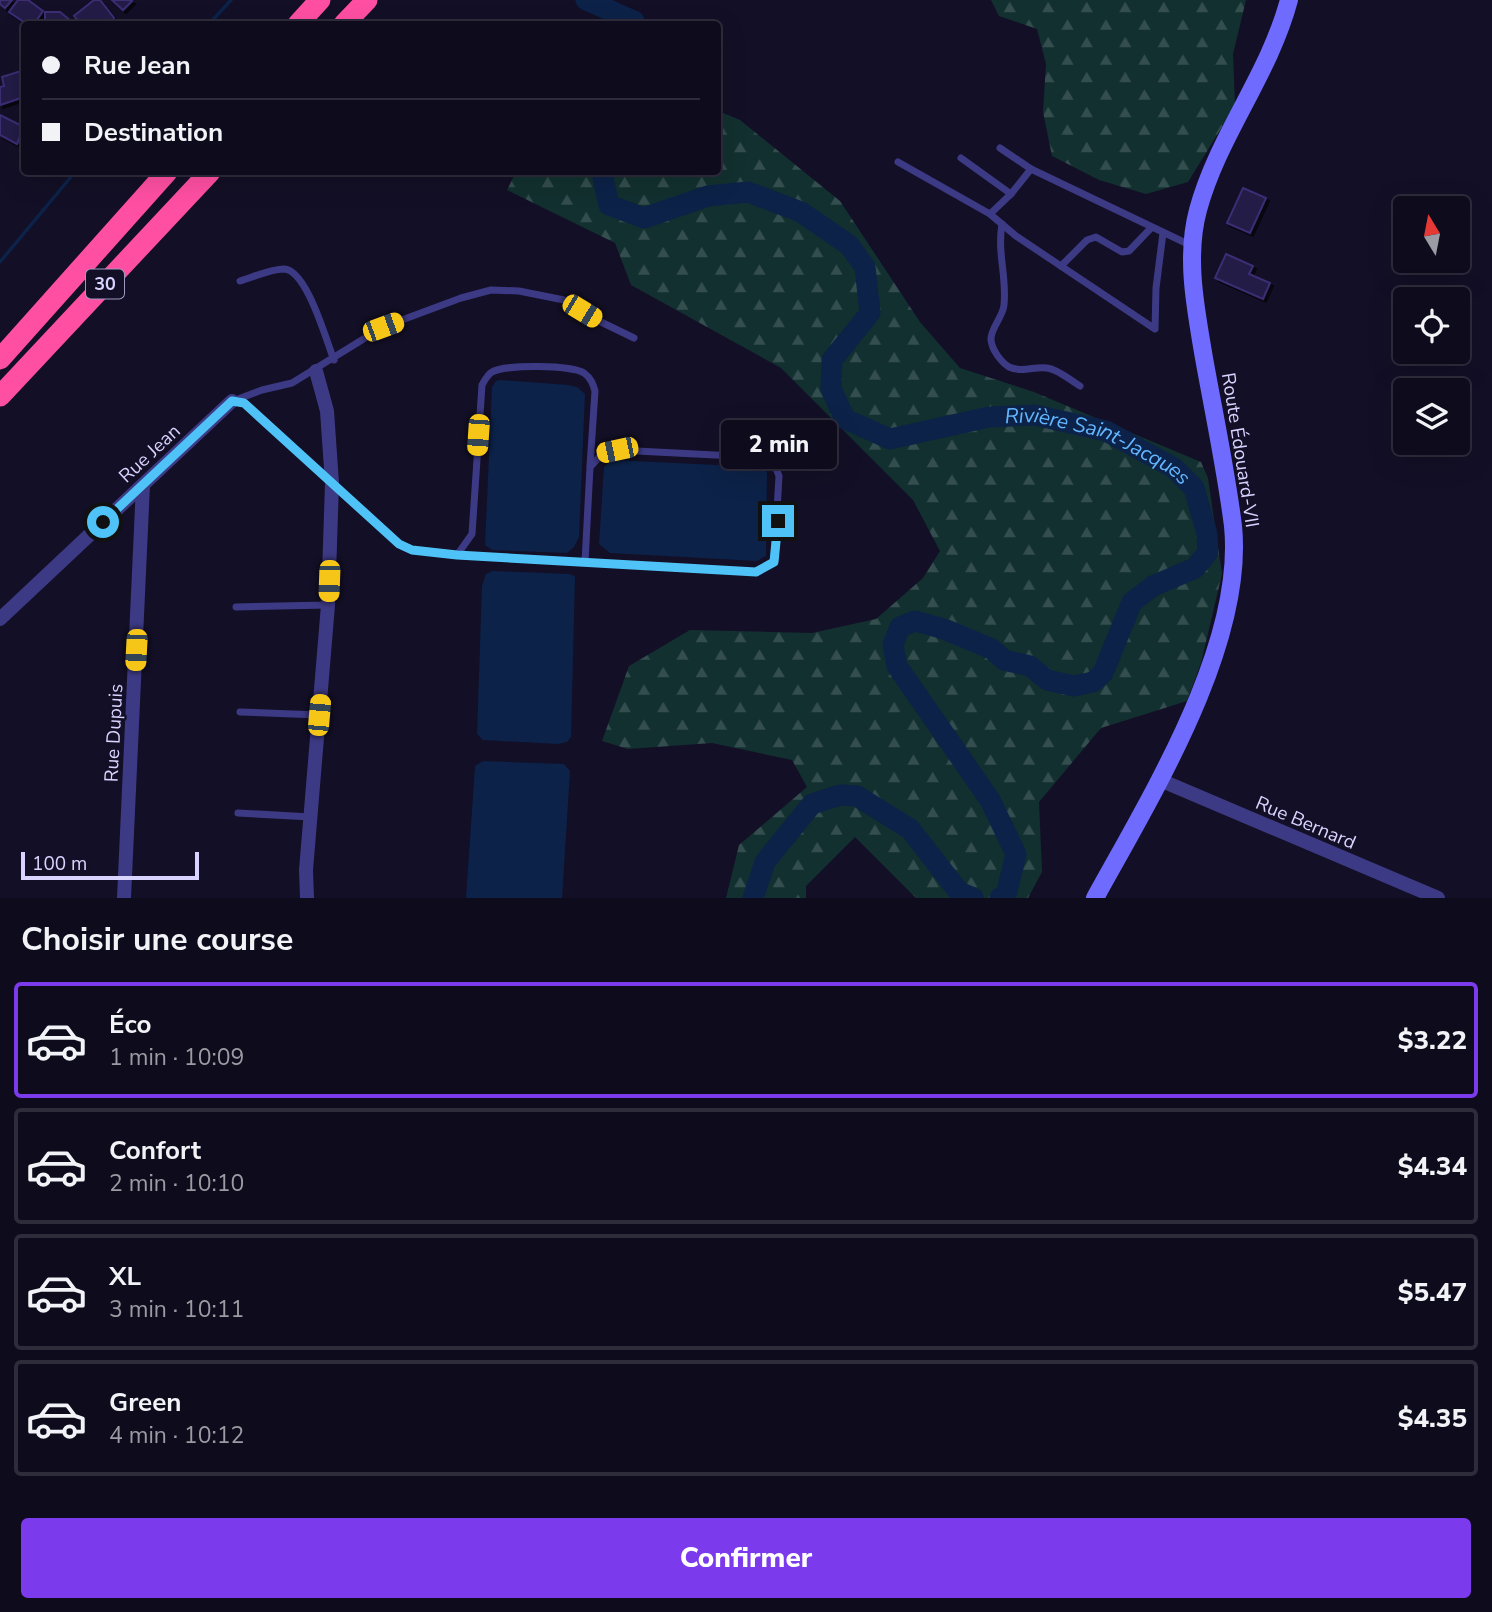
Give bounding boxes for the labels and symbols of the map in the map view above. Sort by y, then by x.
north arrow [1393,196,1470,273]
road number: 30 [86,270,124,298]
car [559,291,606,331]
car [360,310,407,344]
street label: Route Édouard-VII [1215,371,1265,529]
water label: Rivière Saint-Jacques [1004,401,1197,491]
car [467,413,490,457]
street label: Rue Jean [113,418,186,489]
callout: 2 min [720,420,836,468]
car [595,435,640,465]
route end [762,505,794,537]
route start [87,506,119,538]
car [318,560,341,602]
car [125,628,148,672]
street label: Rue Dupuis [98,683,130,783]
car [307,693,332,737]
street label: Rue Bernard [1251,790,1360,856]
scale bar [21,849,200,881]

